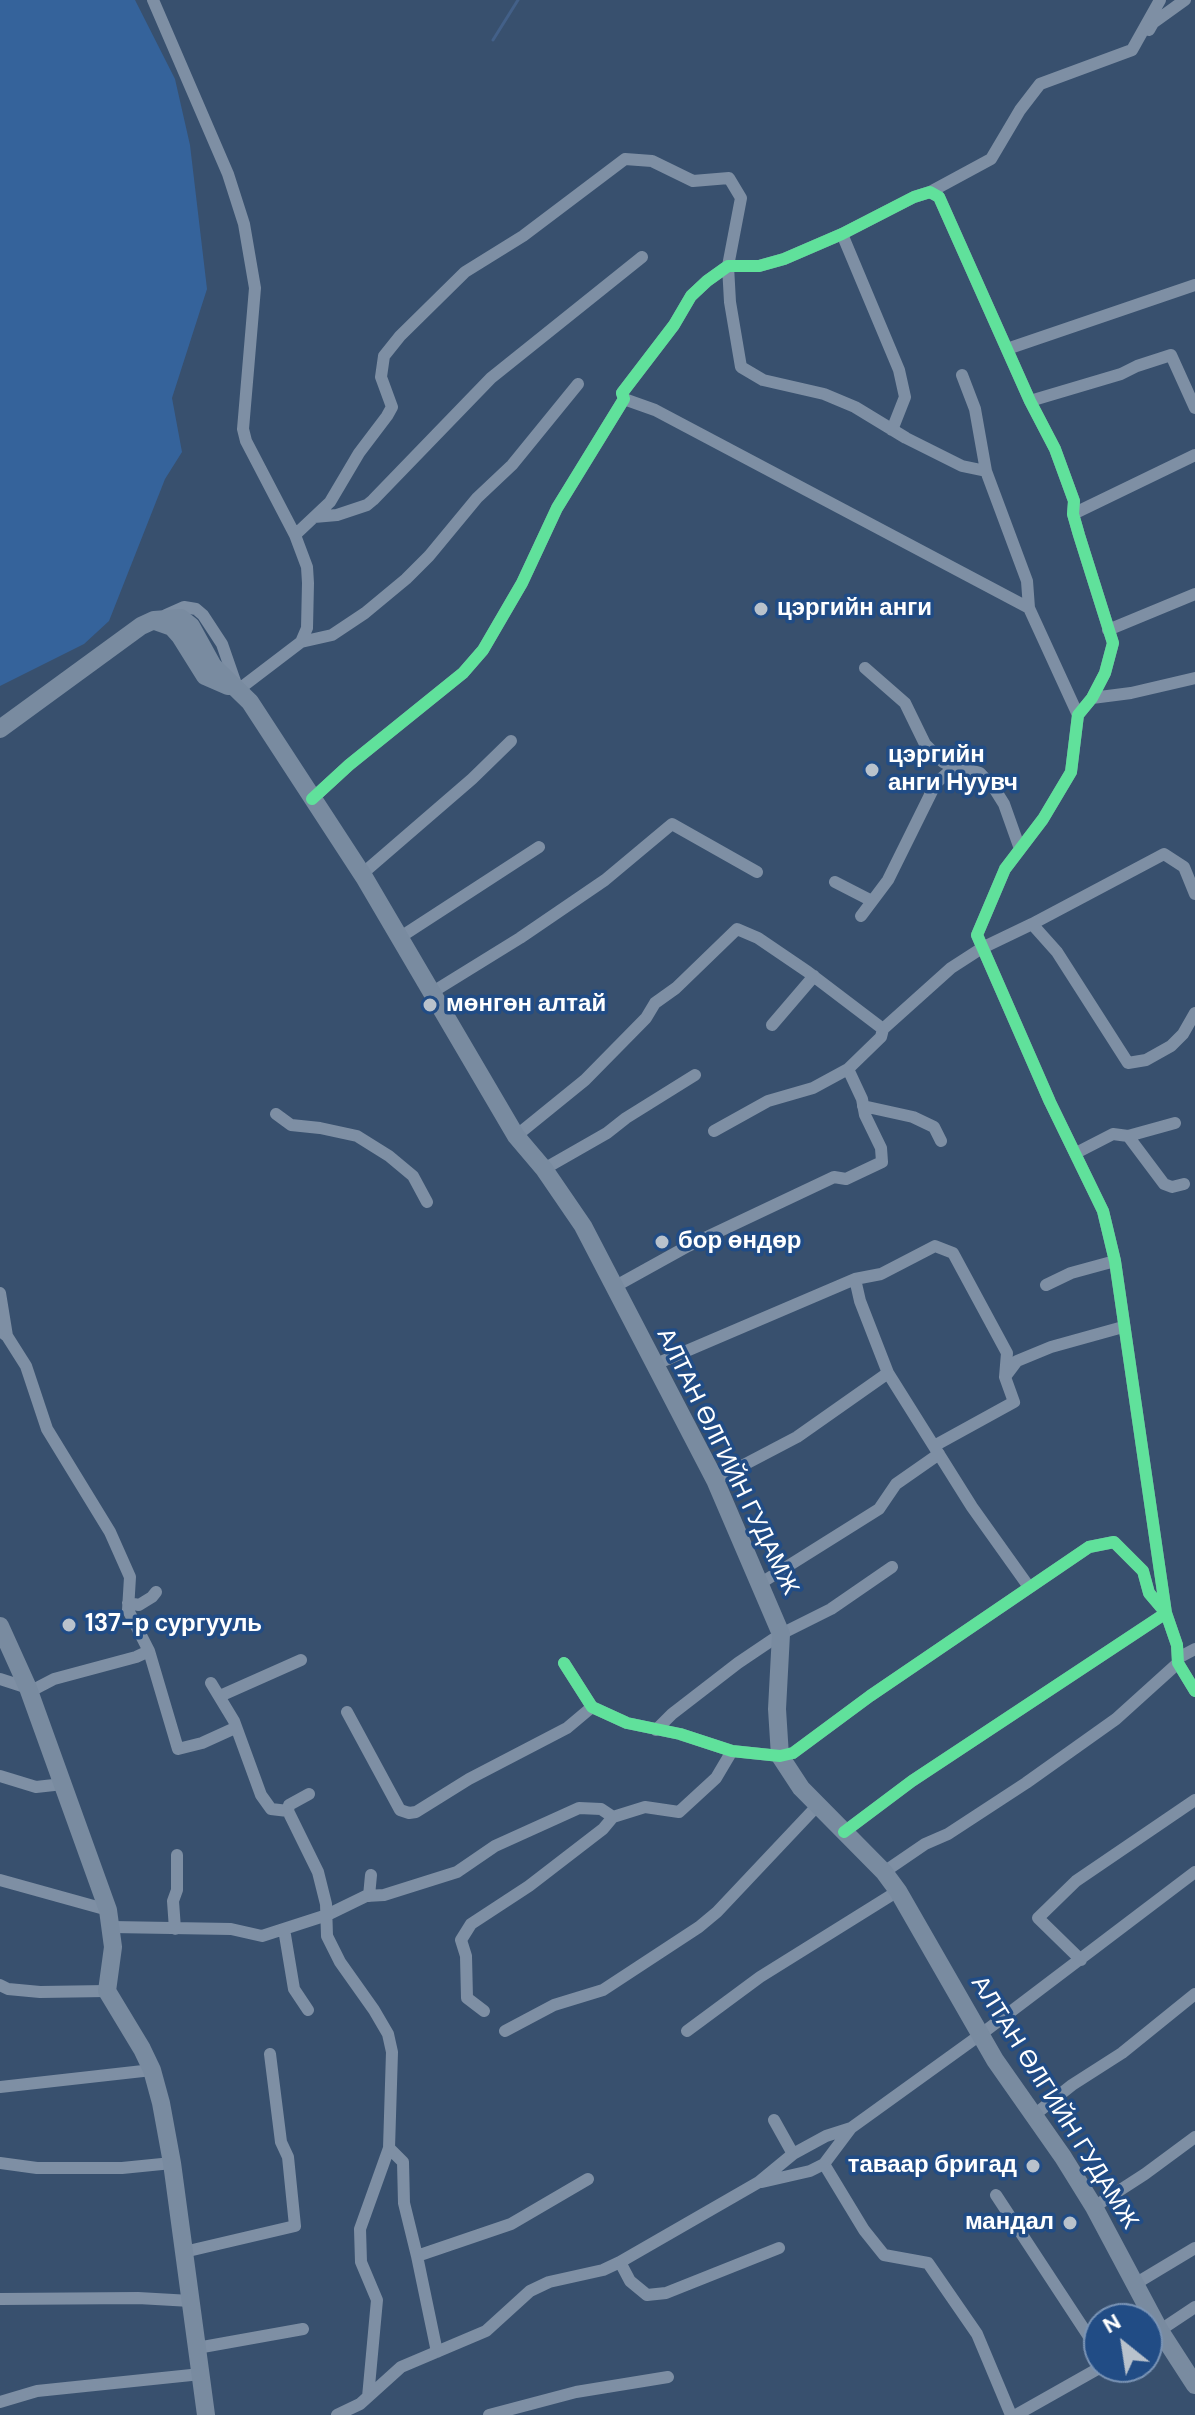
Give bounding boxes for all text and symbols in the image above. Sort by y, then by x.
place label: цэргийн анги [777,595,932,623]
marker: цэргийн анги [752,600,770,618]
place label: цэргийн анги Нуувч [888,742,1018,798]
marker: цэргийн анги Нуувч [863,761,881,779]
place label: мөнгөн алтай [446,991,606,1019]
marker: мөнгөн алтай [421,996,439,1014]
place label: бор өндөр [678,1228,801,1256]
marker: бор өндөр [653,1233,671,1251]
street label: АЛТАН ӨЛГИЙН ГУДАМЖ [650,1324,804,1600]
place label: 137-р сургууль [85,1611,262,1639]
marker: 137-р сургууль [60,1616,78,1634]
street label: АЛТАН ӨЛГИЙН ГУДАМЖ [964,1971,1144,2235]
place label: таваар бригад [848,2152,1017,2180]
marker: таваар бригад [1024,2157,1042,2175]
place label: мандал [965,2209,1054,2237]
marker: мандал [1061,2214,1079,2232]
north arrow [1083,2303,1163,2383]
text: N [1098,2307,1126,2340]

